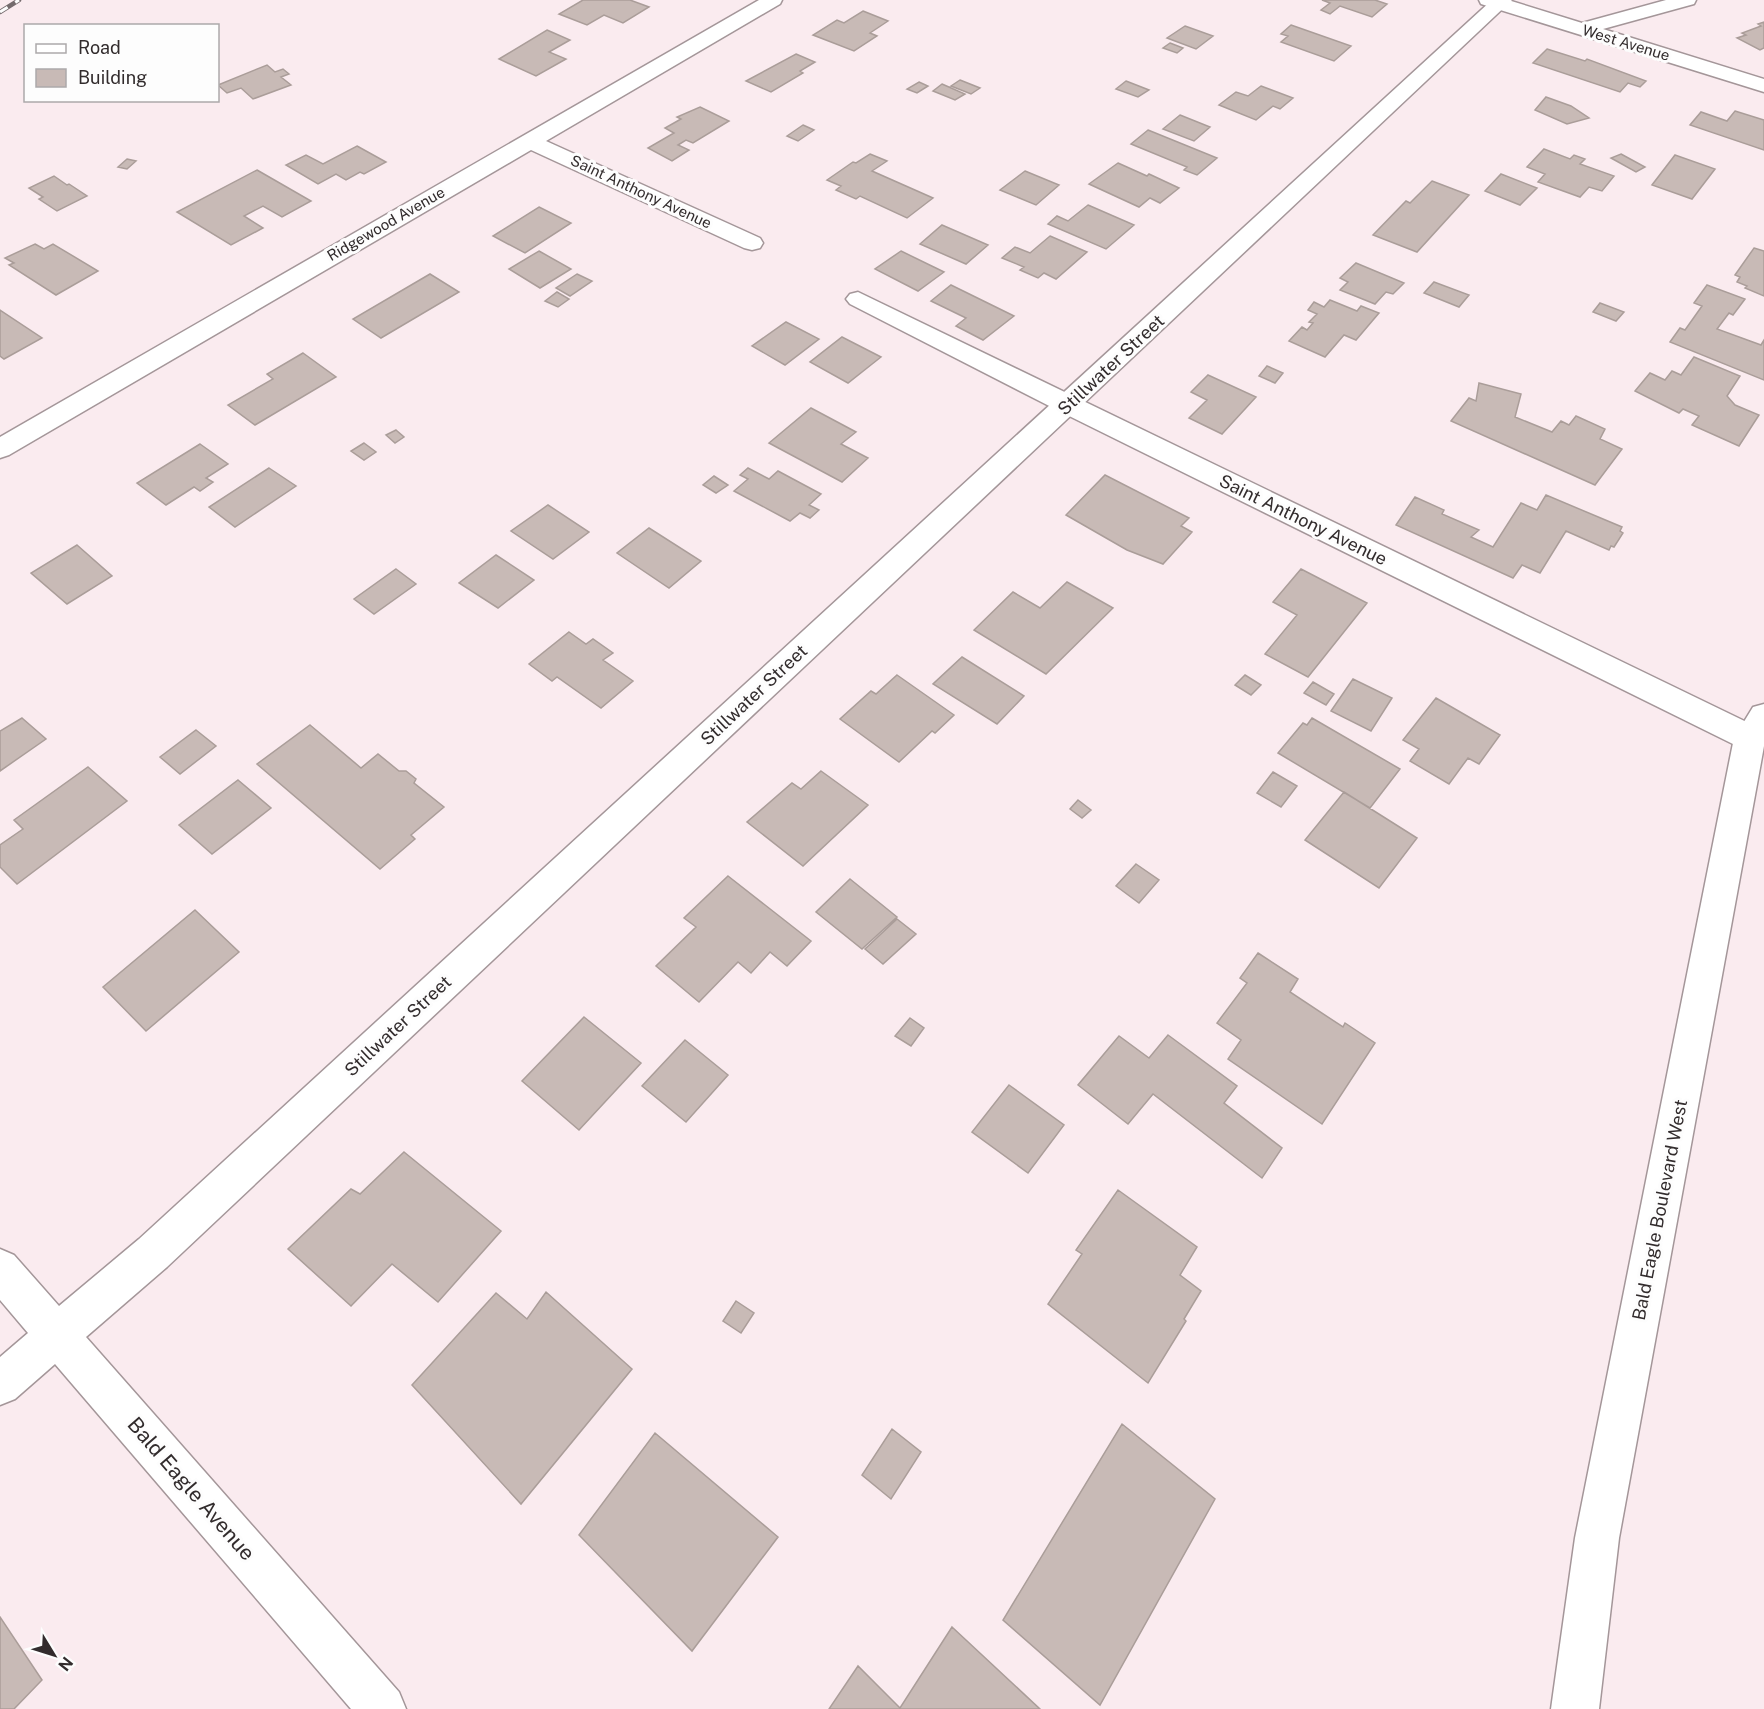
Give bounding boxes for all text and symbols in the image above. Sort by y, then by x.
street label: West Avenue [1580,21,1672,64]
legend [24,24,219,102]
text: Road [78,37,121,58]
text: Building [78,67,147,88]
street label: Saint Anthony Avenue [568,151,714,232]
street label: Ridgewood Avenue [324,183,448,264]
street label: Stillwater Street [1053,310,1168,419]
street label: Saint Anthony Avenue [1216,470,1391,569]
street label: Stillwater Street [696,640,811,749]
street label: Stillwater Street [340,971,455,1080]
street label: Bald Eagle Boulevard West [1628,1098,1691,1322]
street label: Bald Eagle Avenue [122,1412,260,1565]
north arrow [24,1625,84,1685]
text: N [54,1653,77,1675]

